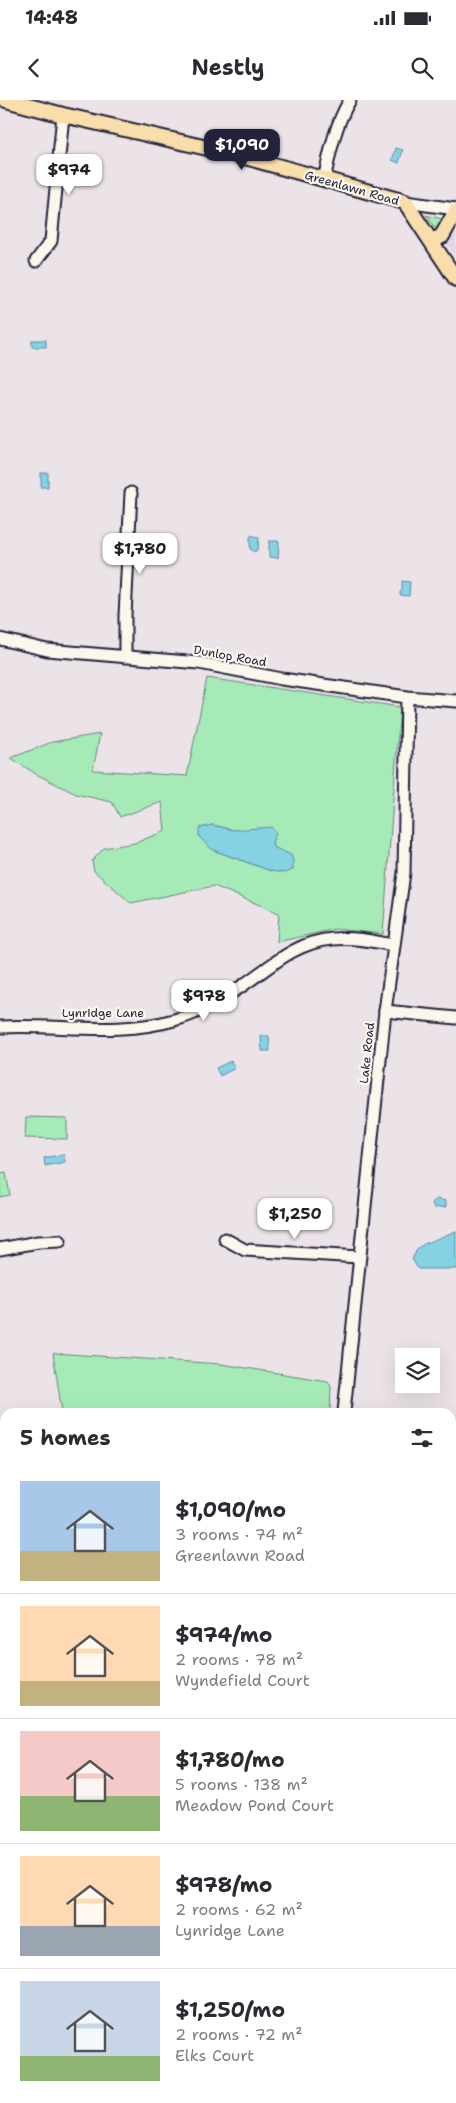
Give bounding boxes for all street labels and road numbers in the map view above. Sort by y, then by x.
street label: Greenlawn Road [303,167,401,209]
street label: Dunlop Road [192,642,268,670]
street label: Lynridge Lane [62,1005,144,1021]
street label: Lake Road [356,1021,378,1084]

